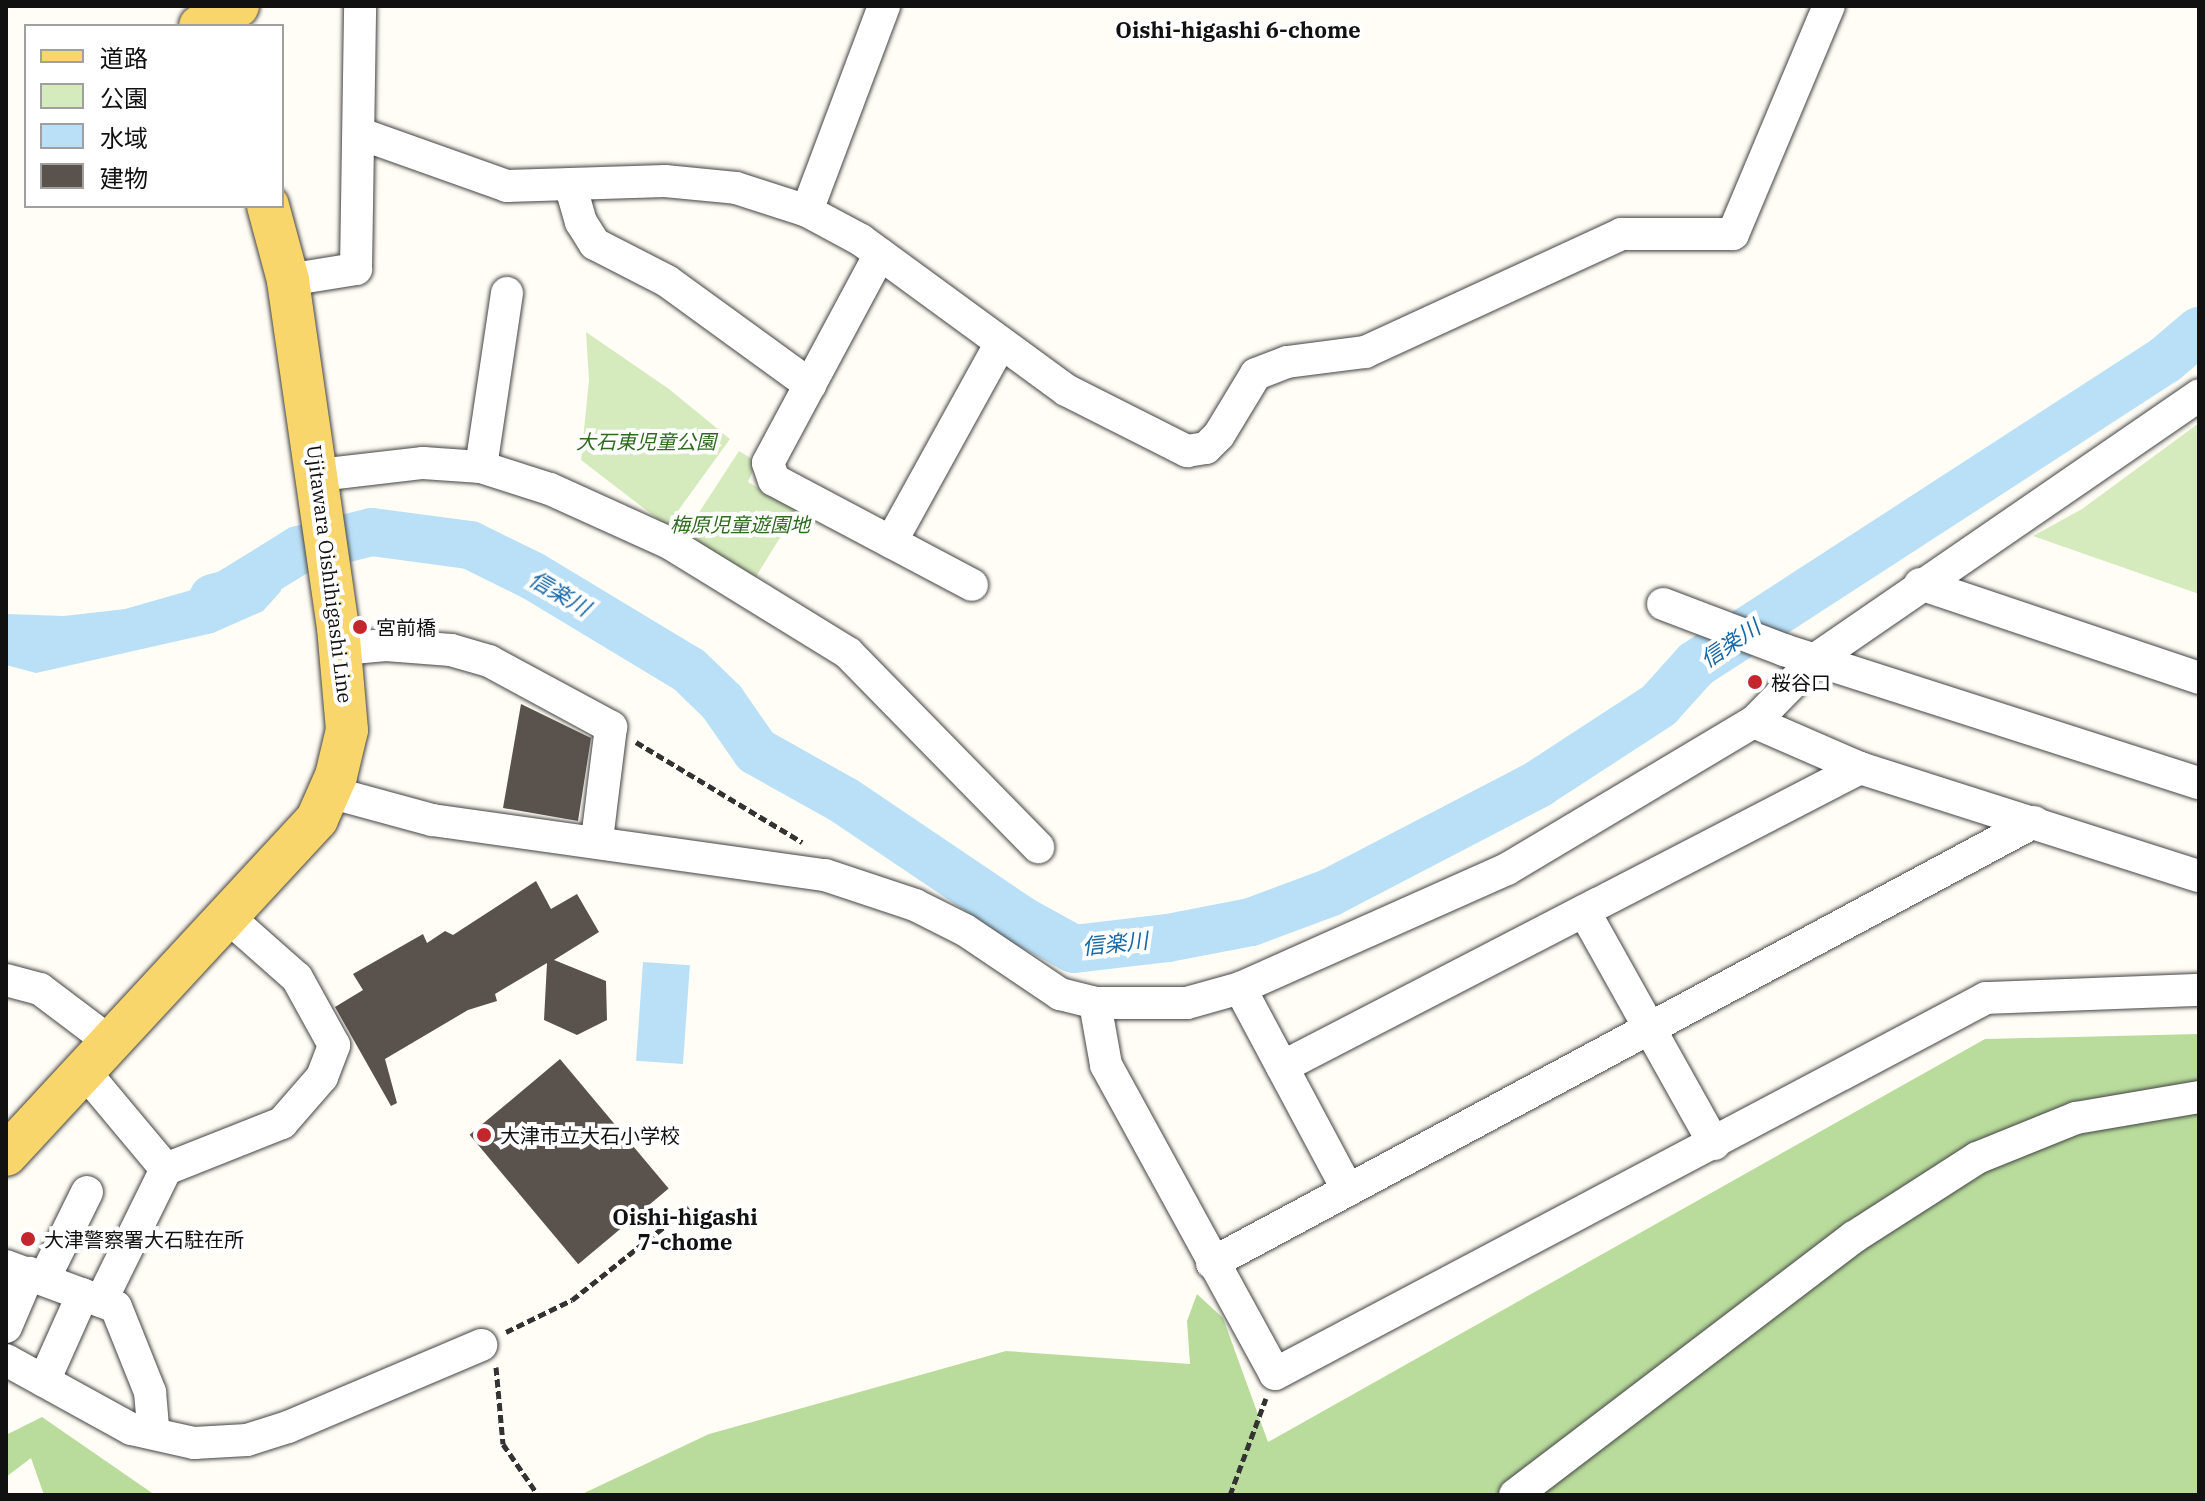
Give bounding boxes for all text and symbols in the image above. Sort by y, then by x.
district label: Oishi-higashi 6-chome [1115,17,1361,43]
legend [24,24,284,208]
text: 道路 [100,42,148,74]
text: 公園 [100,82,148,114]
text: 水域 [100,122,148,154]
text: 建物 [100,162,148,194]
park label: 大石東児童公園 [576,429,716,453]
street label: Ujitawara Oishihigashi Line [302,443,358,705]
park label: 梅原児童遊園地 [670,512,810,536]
water label: 信楽川 [525,565,595,621]
water label: 信楽川 [1695,614,1765,672]
place label: 宮前橋 [376,615,436,639]
marker: 宮前橋 [351,618,369,636]
place label: 桜谷口 [1771,670,1831,694]
marker: 桜谷口 [1746,673,1764,691]
water label: 信楽川 [1081,926,1149,960]
place label: 大津市立大石小学校 [500,1123,680,1147]
marker: 大津市立大石小学校 [475,1126,493,1144]
district label: Oishi-higashi 7-chome [612,1203,758,1254]
place label: 大津警察署大石駐在所 [44,1227,244,1251]
marker: 大津警察署大石駐在所 [19,1230,37,1248]

